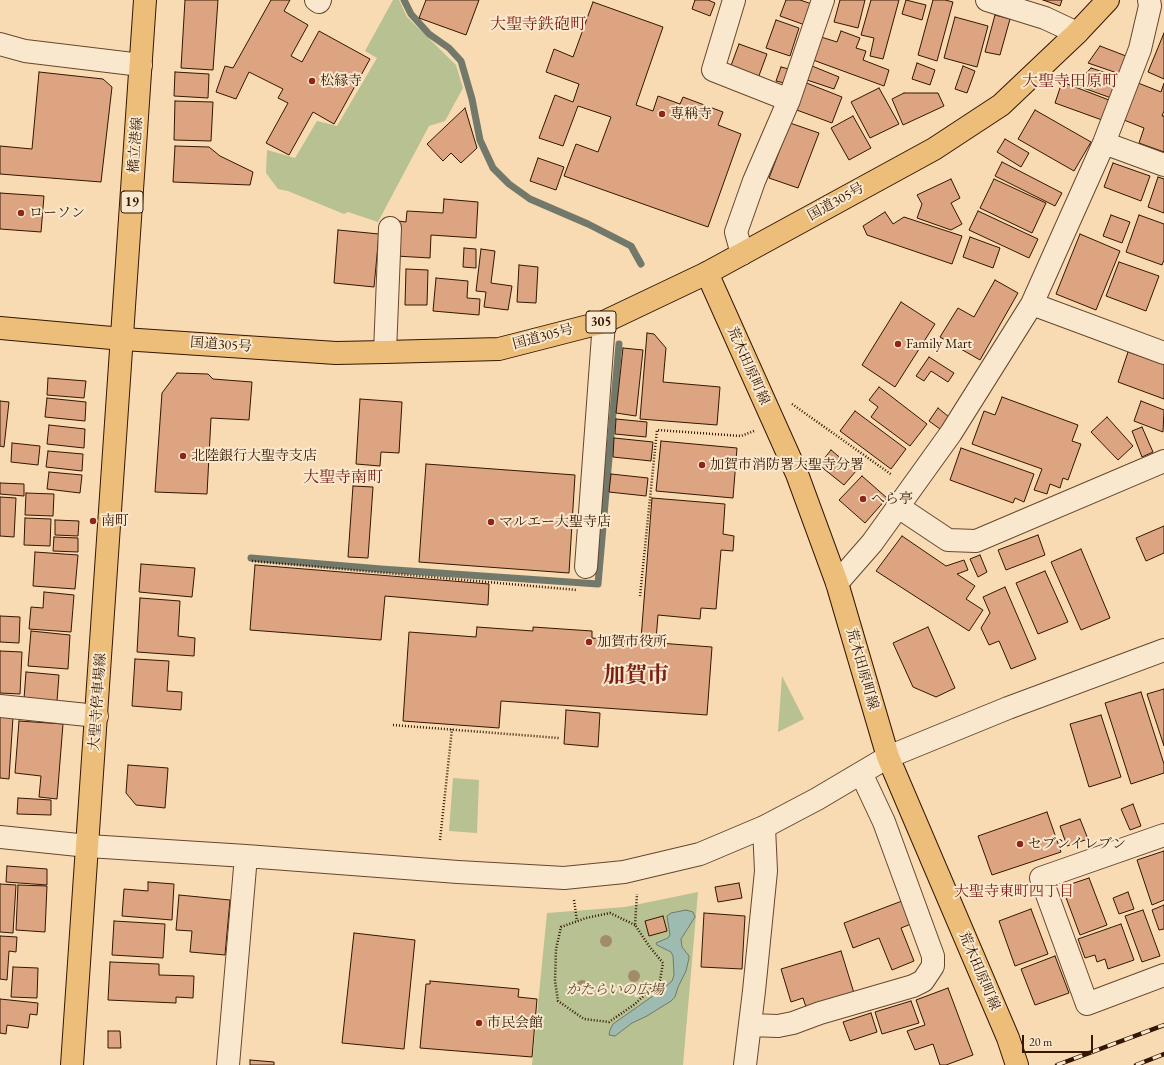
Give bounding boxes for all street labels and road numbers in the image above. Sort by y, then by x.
street label: 橋立港線 [126,116,146,174]
street label: 国道305号 [805,180,867,224]
road number: 19 [121,191,143,213]
road number: 305 [586,311,616,333]
street label: 国道305号 [511,321,575,353]
street label: 荒木田原町線 [723,324,773,408]
street label: 国道305号 [189,334,253,356]
street label: 荒木田原町線 [842,626,882,712]
street label: 大聖寺停車場線 [86,653,110,751]
street label: 荒木田原町線 [955,929,1003,1013]

